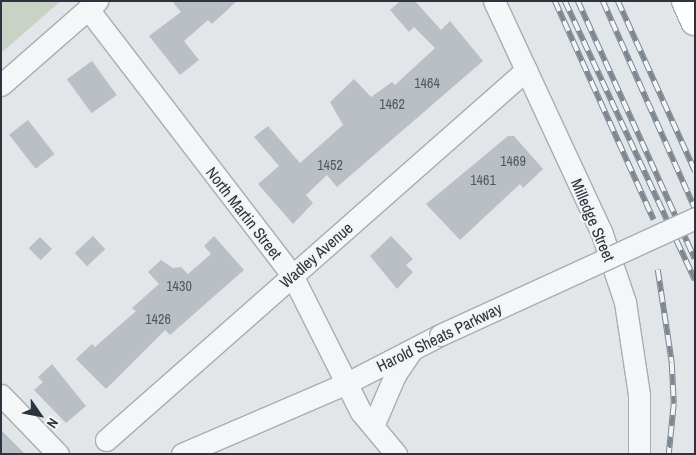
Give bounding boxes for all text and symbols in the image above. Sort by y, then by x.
house number: 1464 [414,75,440,91]
house number: 1462 [379,96,405,112]
house number: 1469 [500,153,526,169]
house number: 1452 [317,157,343,173]
street label: North Martin Street [202,163,286,263]
house number: 1461 [470,172,496,188]
street label: Milledge Street [567,176,619,264]
street label: Wadley Avenue [275,218,357,292]
house number: 1430 [166,278,192,294]
street label: Harold Sheats Parkway [373,298,505,376]
house number: 1426 [145,311,171,327]
north arrow [15,390,65,440]
text: N [43,415,62,432]

